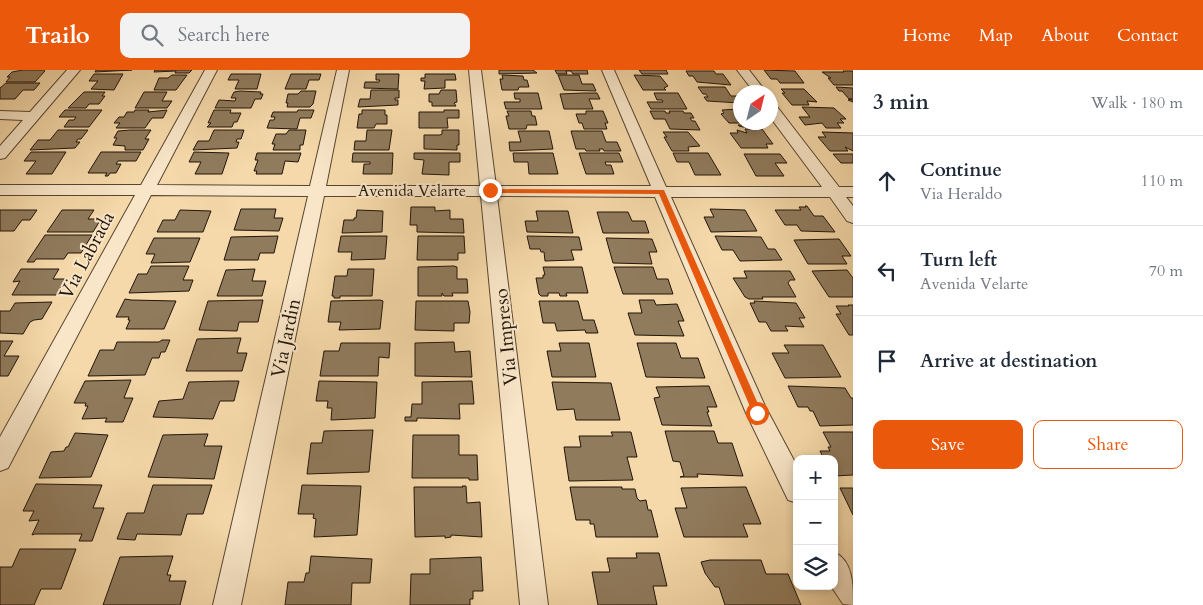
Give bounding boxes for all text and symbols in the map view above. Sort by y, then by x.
search box [120,13,470,58]
text: Trailo [25,19,90,52]
icon: search [138,21,166,49]
text: Search here [178,22,270,48]
text: Home [903,23,951,48]
text: Map [979,23,1013,48]
text: About [1041,23,1089,48]
text: Contact [1117,23,1178,48]
north arrow [733,85,778,130]
text: 3 min [873,88,929,117]
text: Walk · 180 m [1091,92,1183,114]
text: Continue [920,157,1002,183]
icon: ahead [873,167,901,195]
text: 110 m [1141,170,1183,192]
route end [479,179,502,202]
street label: Avenida Velarte [358,180,466,202]
text: Via Heraldo [920,183,1002,205]
street label: Via Labrada [53,207,121,304]
text: Turn left [920,247,997,273]
icon: left [873,257,901,285]
text: 70 m [1149,260,1183,282]
text: Avenida Velarte [920,273,1028,295]
street label: Via Impreso [488,287,524,387]
street label: Via Jardin [265,296,307,380]
icon: arrive [873,347,901,375]
text: Arrive at destination [920,348,1097,374]
route start [746,402,769,425]
button: Save [873,420,1023,469]
button: Share [1033,420,1183,469]
map controls [793,455,838,590]
button: + [793,455,838,500]
button: − [793,500,838,545]
button: layers [793,545,838,590]

